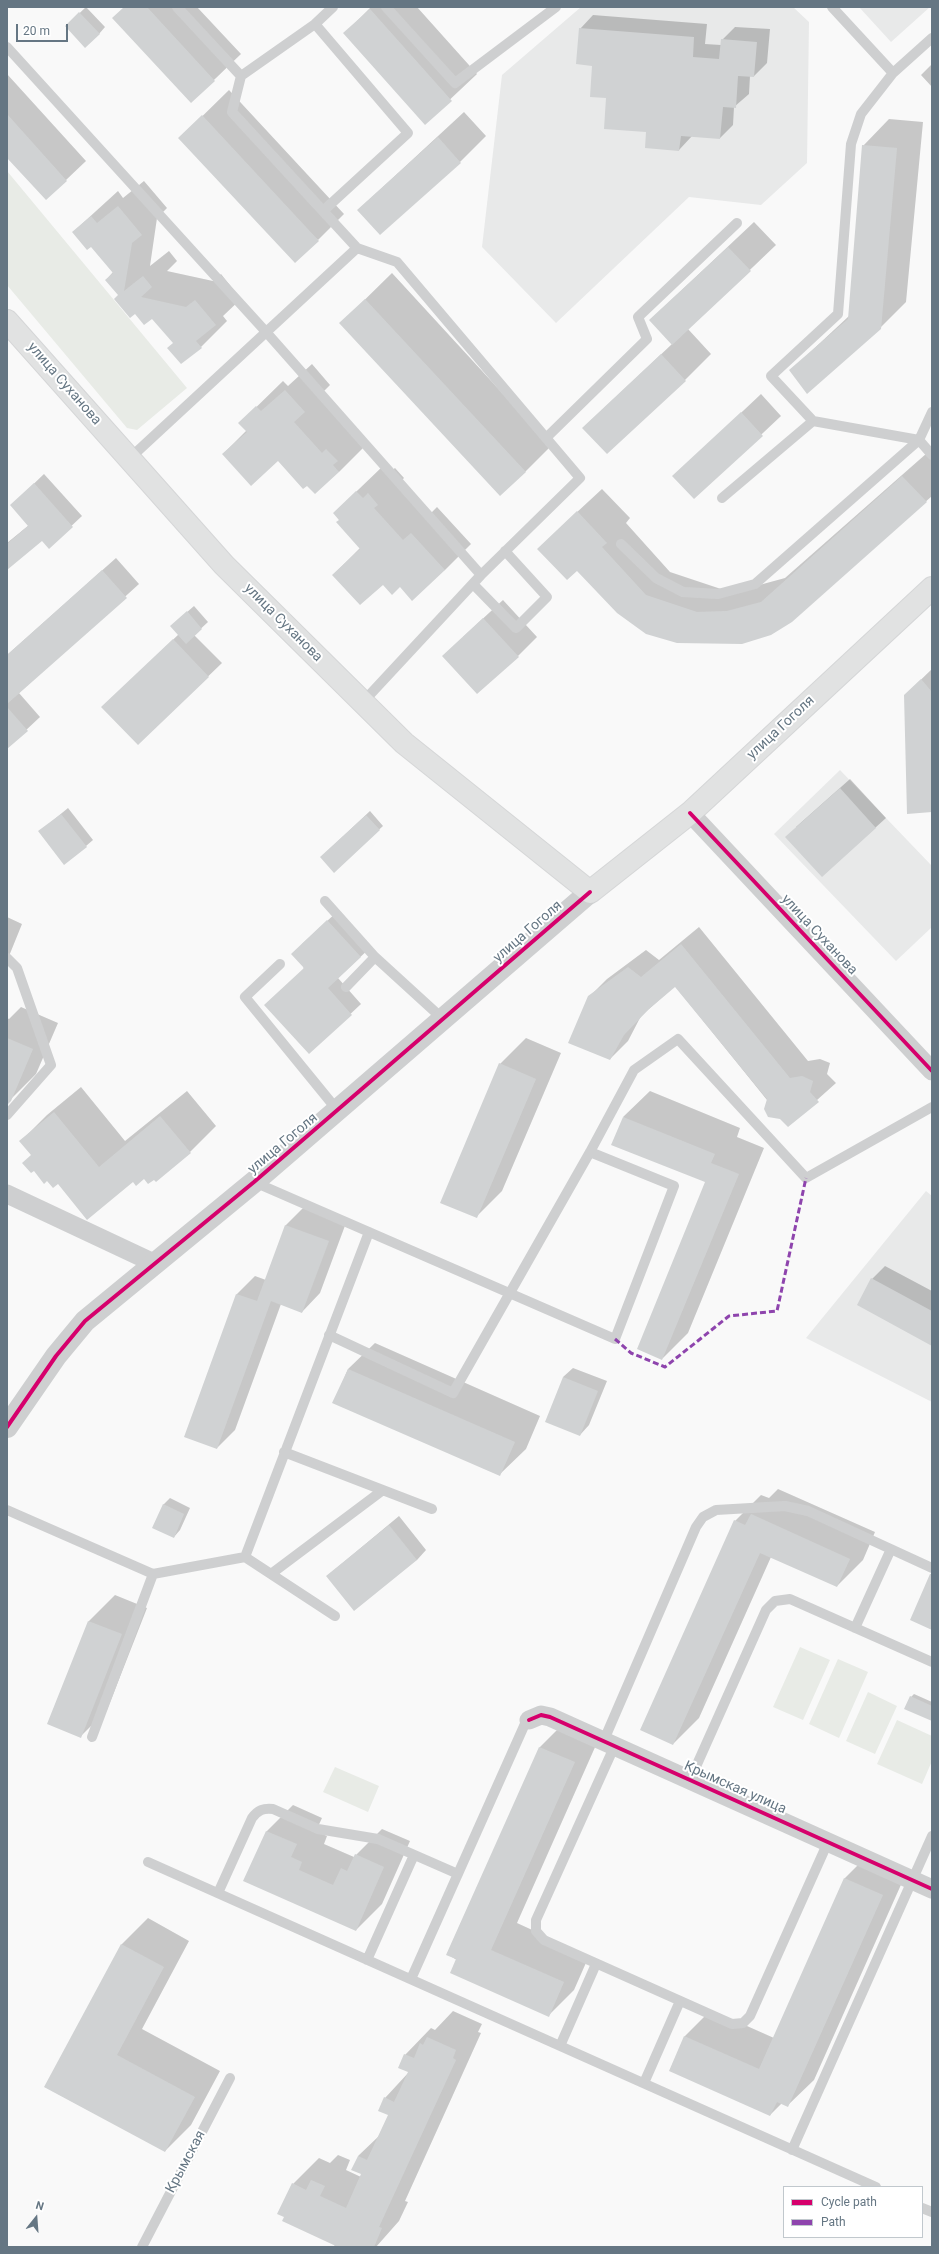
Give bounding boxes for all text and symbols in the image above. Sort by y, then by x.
scale bar [18,16,70,42]
text: 20 m [23,24,50,38]
street label: улица Суханова [24,339,104,429]
street label: улица Суханова [240,580,326,666]
street label: улица Гоголя [744,693,818,763]
street label: улица Суханова [777,891,861,979]
street label: улица Гоголя [490,898,566,966]
street label: улица Гоголя [245,1110,321,1178]
street label: Крымская улица [681,1758,789,1818]
street label: Крымская [163,2128,209,2196]
legend [783,2186,923,2238]
text: Cycle path [821,2195,877,2209]
north arrow [16,2198,56,2238]
text: N [34,2199,45,2213]
text: Path [821,2215,846,2229]

